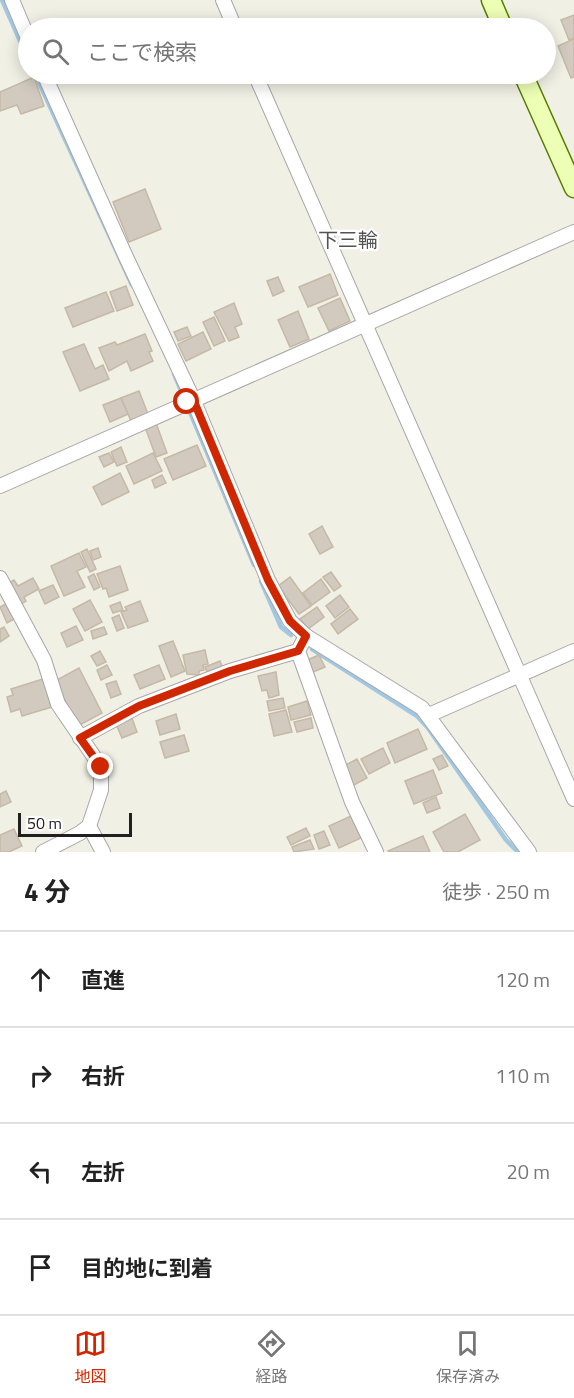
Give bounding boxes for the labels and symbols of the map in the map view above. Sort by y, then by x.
district label: 下三輪 [318,224,378,255]
route start [173,388,199,414]
route end [87,753,113,779]
scale bar [18,810,132,838]

